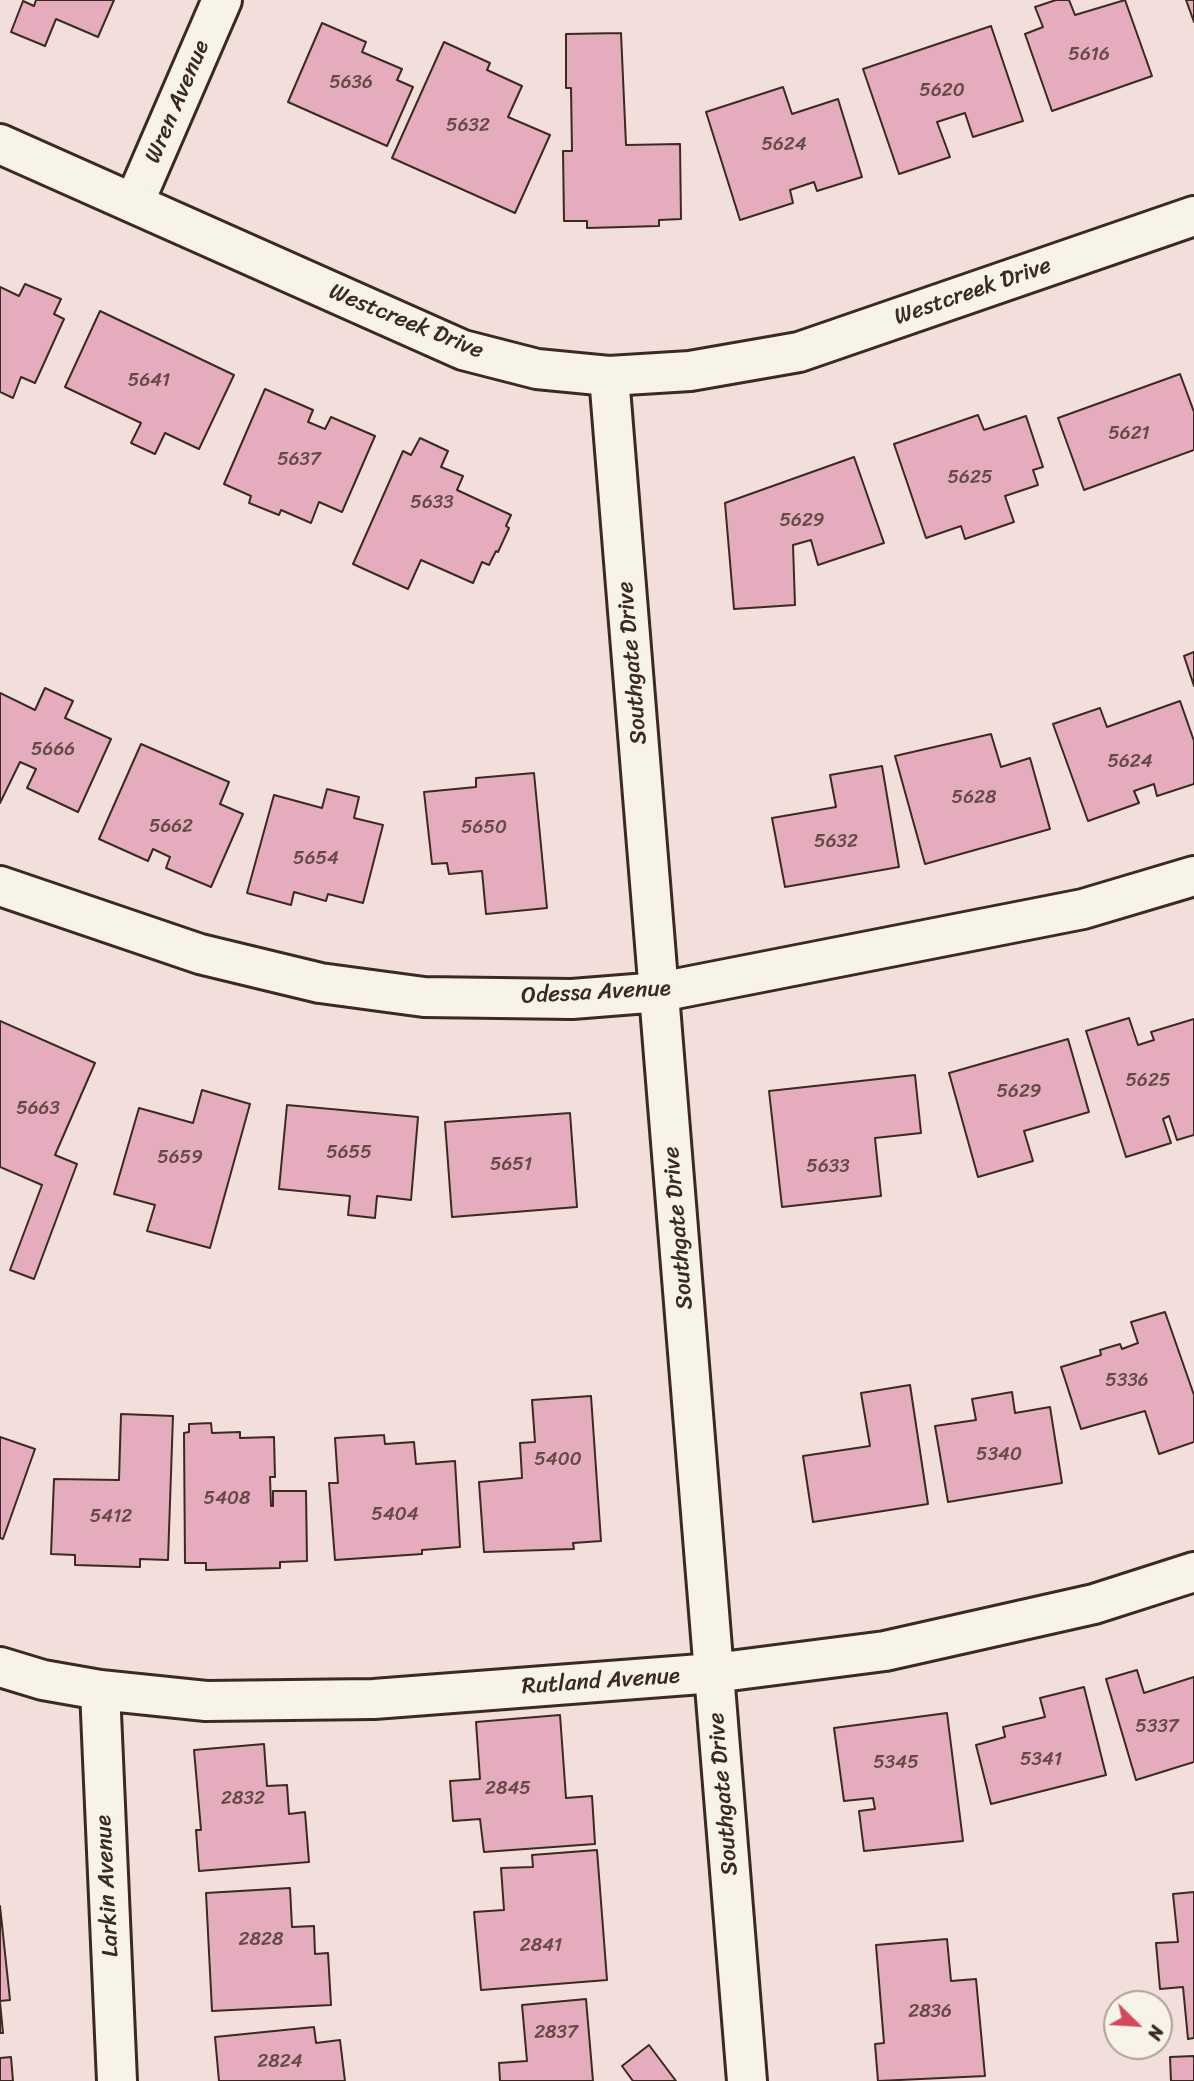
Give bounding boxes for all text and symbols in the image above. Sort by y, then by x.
street label: Wren Avenue [140,36,216,168]
house number: 5616 [1068,44,1110,66]
house number: 5636 [329,72,373,94]
house number: 5620 [919,80,965,102]
house number: 5632 [446,115,490,137]
house number: 5624 [761,134,807,156]
street label: Westcreek Drive [891,252,1055,332]
street label: Westcreek Drive [325,278,487,366]
house number: 5641 [128,370,170,392]
house number: 5621 [1108,423,1150,445]
house number: 5637 [277,449,321,471]
house number: 5625 [948,467,992,489]
house number: 5633 [410,492,454,514]
house number: 5629 [779,510,825,532]
street label: Southgate Drive [612,580,654,746]
house number: 5666 [31,739,75,761]
house number: 5624 [1107,751,1153,773]
house number: 5628 [952,787,996,809]
house number: 5662 [149,816,193,838]
house number: 5650 [461,817,507,839]
house number: 5632 [814,831,858,853]
house number: 5654 [293,848,339,870]
street label: Odessa Avenue [520,975,672,1011]
house number: 5625 [1126,1070,1170,1092]
house number: 5629 [996,1081,1042,1103]
house number: 5663 [16,1098,60,1120]
house number: 5655 [326,1142,372,1164]
street label: Southgate Drive [658,1145,700,1311]
house number: 5659 [157,1147,203,1169]
house number: 5651 [490,1154,532,1176]
house number: 5633 [806,1156,850,1178]
house number: 5336 [1105,1370,1149,1392]
house number: 5340 [976,1444,1022,1466]
house number: 5400 [534,1449,582,1471]
house number: 5408 [204,1488,250,1510]
house number: 5404 [371,1504,419,1526]
house number: 5412 [90,1506,132,1528]
street label: Rutland Avenue [521,1663,681,1701]
street label: Southgate Drive [703,1711,745,1877]
house number: 5337 [1135,1716,1179,1738]
house number: 5341 [1020,1749,1062,1771]
house number: 5345 [873,1752,919,1774]
house number: 2845 [485,1778,531,1800]
house number: 2832 [221,1788,265,1810]
street label: Larkin Avenue [91,1814,125,1958]
house number: 2828 [239,1929,283,1951]
house number: 2841 [520,1935,562,1957]
north arrow [1103,1990,1173,2060]
house number: 2836 [908,2001,952,2023]
text: N [1138,2020,1174,2046]
house number: 2837 [534,2022,578,2044]
house number: 2824 [257,2051,303,2073]

